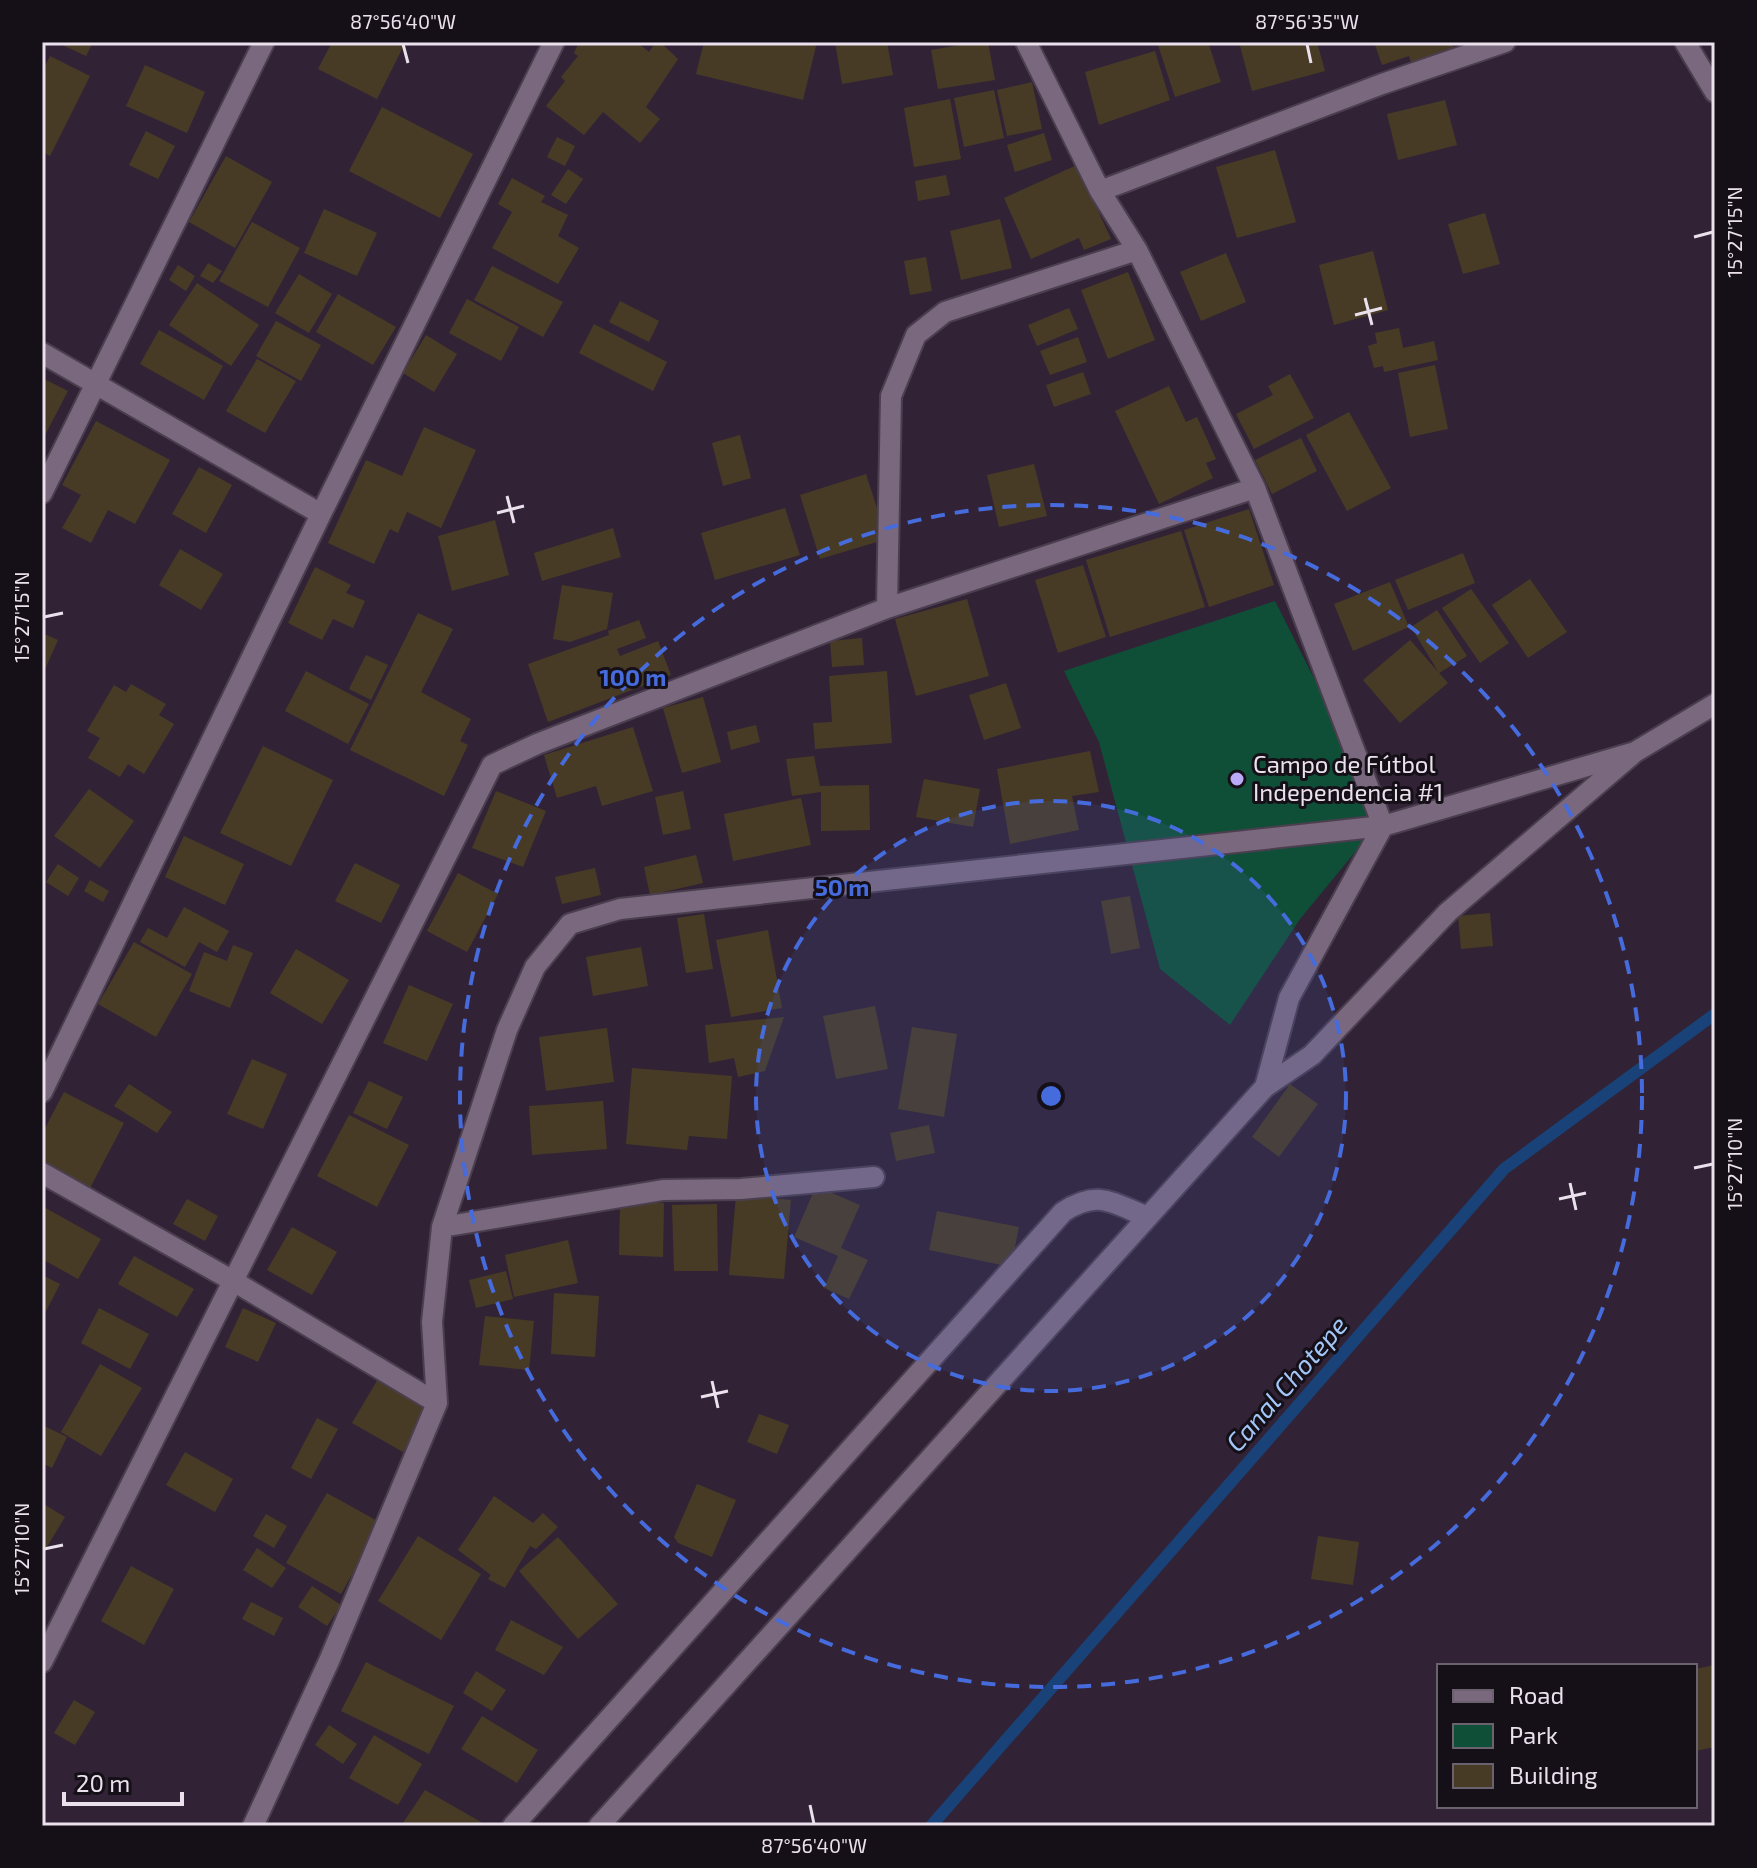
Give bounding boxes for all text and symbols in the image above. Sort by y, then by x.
text: 87°56'40"W [350,9,456,33]
text: 87°56'35"W [1255,9,1359,33]
text: 15°27'15"N [1722,186,1746,278]
text: 15°27'15"N [9,571,33,663]
text: 100 m [600,662,666,691]
place label: Campo de Fútbol Independencia #1 [1253,749,1443,806]
marker: Campo de Fútbol Independencia #1 [1228,770,1246,788]
text: 50 m [815,872,869,901]
centre of rings [1037,1082,1065,1110]
text: 15°27'10"N [1722,1118,1746,1210]
water label: Canal Chotepe [1219,1309,1353,1457]
text: 15°27'10"N [9,1503,33,1595]
legend [1437,1664,1697,1808]
text: Road [1509,1680,1564,1709]
text: Park [1509,1720,1558,1749]
scale bar [64,1756,182,1806]
text: Building [1509,1760,1598,1789]
text: 20 m [76,1768,130,1797]
text: 87°56'40"W [761,1833,867,1857]

